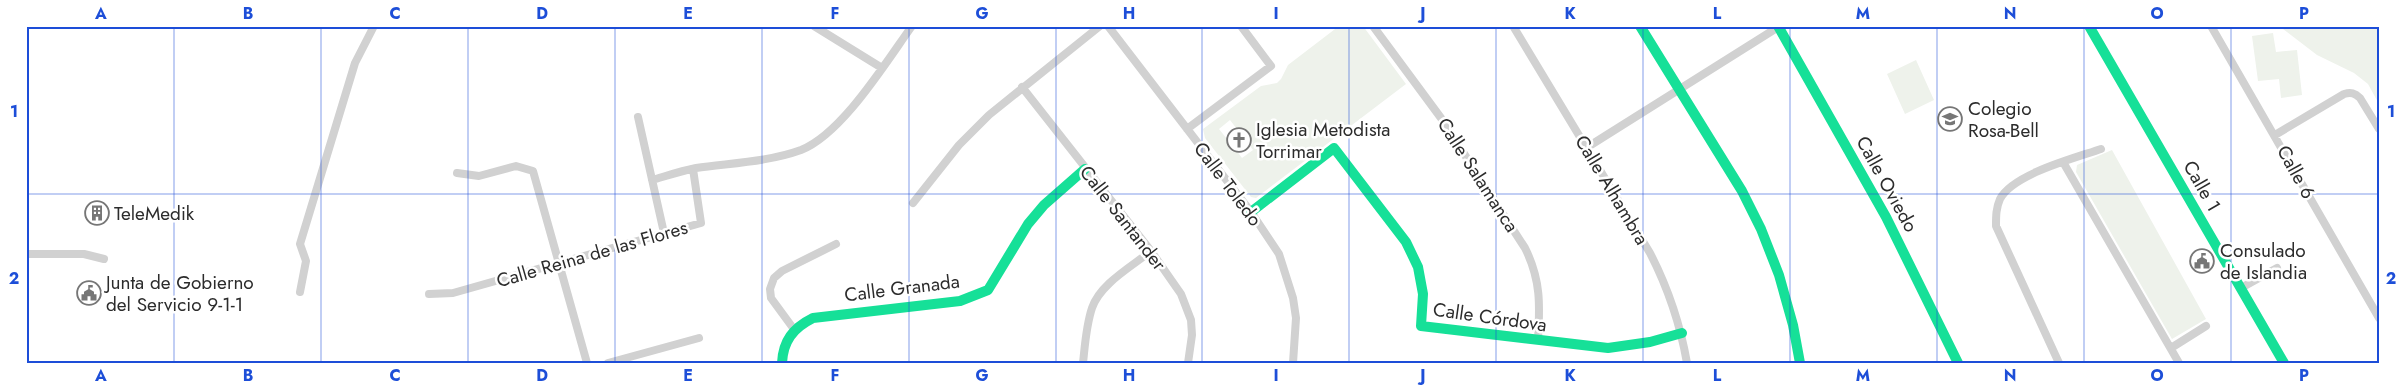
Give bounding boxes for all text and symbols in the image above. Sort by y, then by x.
text: A [94,2,107,25]
text: B [243,2,253,25]
text: C [389,2,401,25]
text: D [536,2,548,25]
text: E [683,2,693,25]
text: F [831,2,839,25]
text: G [975,2,989,25]
text: H [1123,2,1135,25]
text: I [1273,2,1279,25]
text: J [1417,2,1426,25]
text: K [1564,2,1576,25]
text: L [1713,2,1722,25]
text: M [1856,2,1870,25]
text: N [2004,2,2016,25]
text: O [2150,2,2164,25]
text: P [2299,2,2309,25]
place label: Colegio Rosa-Bell [1968,95,2039,144]
text: 1 [10,100,18,123]
text: 1 [2387,100,2395,123]
school or university icon: Colegio Rosa-Bell [1937,106,1963,132]
street label: Calle Salamanca [1431,112,1525,238]
place label: Iglesia Metodista Torrimar [1256,116,1390,165]
church icon: Iglesia Metodista Torrimar [1226,127,1252,153]
street label: Calle Alhambra [1569,130,1655,250]
street label: Calle Oviedo [1850,131,1924,237]
street label: Calle Toledo [1187,136,1269,232]
street label: Calle 6 [2270,140,2322,204]
street label: Calle 1 [2177,155,2227,217]
street label: Calle Santander [1073,160,1173,277]
building icon: TeleMedik [84,200,110,226]
place label: TeleMedik [114,200,195,227]
street label: Calle Reina de las Flores [493,214,691,294]
place label: Consulado de Islandia [2220,237,2307,286]
public building icon: Consulado de Islandia [2189,248,2215,274]
text: 2 [9,267,19,290]
text: 2 [2386,267,2396,290]
street label: Calle Granada [843,268,961,308]
place label: Junta de Gobierno del Servicio 9-1-1 [103,269,254,318]
public building icon: Junta de Gobierno del Servicio 9-1-1 [76,280,102,306]
street label: Calle Córdova [1431,296,1549,338]
text: A [94,364,107,387]
text: B [243,364,253,387]
text: C [389,364,401,387]
text: D [536,364,548,387]
text: E [683,364,693,387]
text: F [831,364,839,387]
text: G [975,364,989,387]
text: H [1123,364,1135,387]
text: I [1273,364,1279,387]
text: J [1417,364,1426,387]
text: K [1564,364,1576,387]
text: L [1713,364,1722,387]
text: M [1856,364,1870,387]
text: N [2004,364,2016,387]
text: O [2150,364,2164,387]
text: P [2299,364,2309,387]

